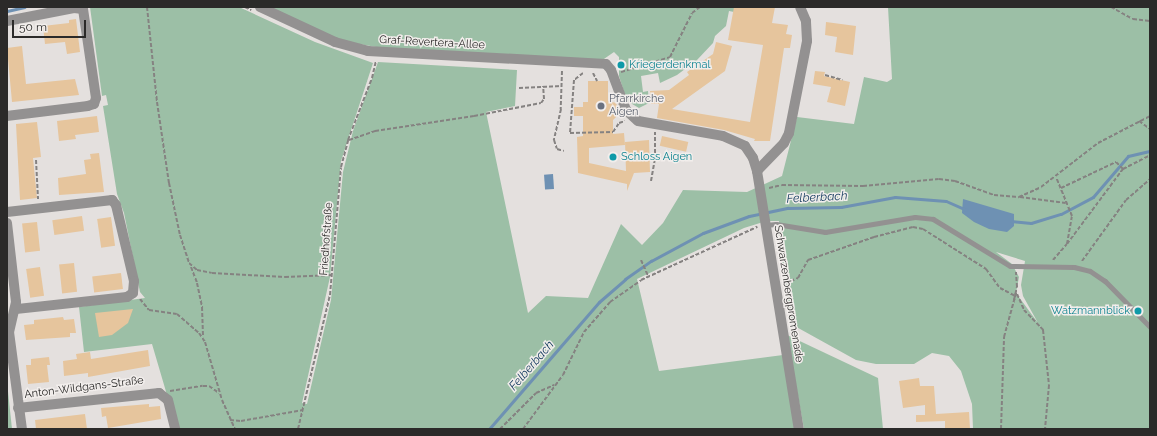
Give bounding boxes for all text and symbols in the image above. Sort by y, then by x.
scale bar [14,12,88,38]
text: 50 m [19,20,47,34]
street label: Graf-Revertera-Allee [379,34,485,52]
place label: Kriegerdenkmal [629,58,710,72]
marker: Kriegerdenkmal [616,60,626,70]
place label: Pfarrkirche Aigen [609,93,664,119]
marker: Pfarrkirche Aigen [596,101,606,111]
place label: Schloss Aigen [621,150,693,164]
marker: Schloss Aigen [608,152,618,162]
water label: Felberbach [786,189,848,207]
street label: Friedhofstraße [318,202,336,276]
street label: Schwarzenbergpromenade [771,224,805,364]
place label: Watzmannblick [1051,304,1130,318]
marker: Watzmannblick [1133,306,1143,316]
water label: Felberbach [507,338,557,394]
street label: Anton-Wildgans-Straße [24,374,144,402]

